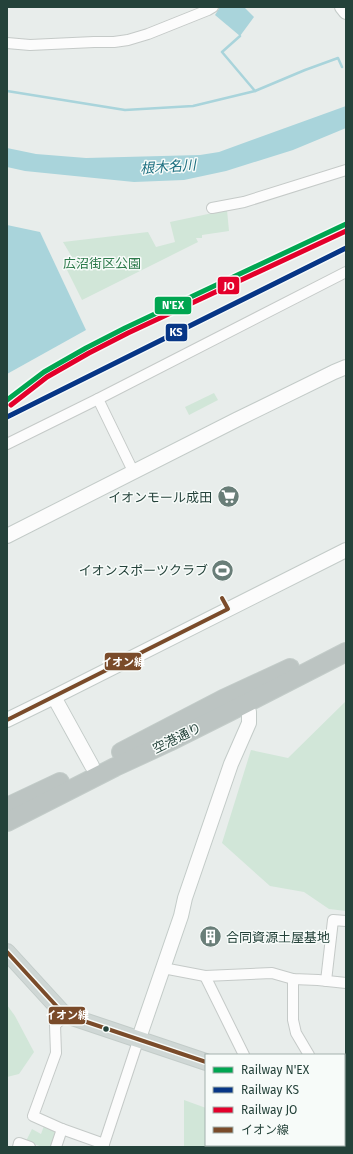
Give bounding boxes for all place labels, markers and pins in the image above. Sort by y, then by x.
supermarket icon: イオンモール成田 [215,484,241,510]
place label: イオンモール成田 [108,490,212,505]
sports icon: イオンスポーツクラブ [210,557,236,583]
place label: イオンスポーツクラブ [79,563,208,578]
building icon: 合同資源土屋基地 [197,924,223,950]
place label: 合同資源土屋基地 [226,930,330,945]
unlabelled marker [101,1024,111,1034]

